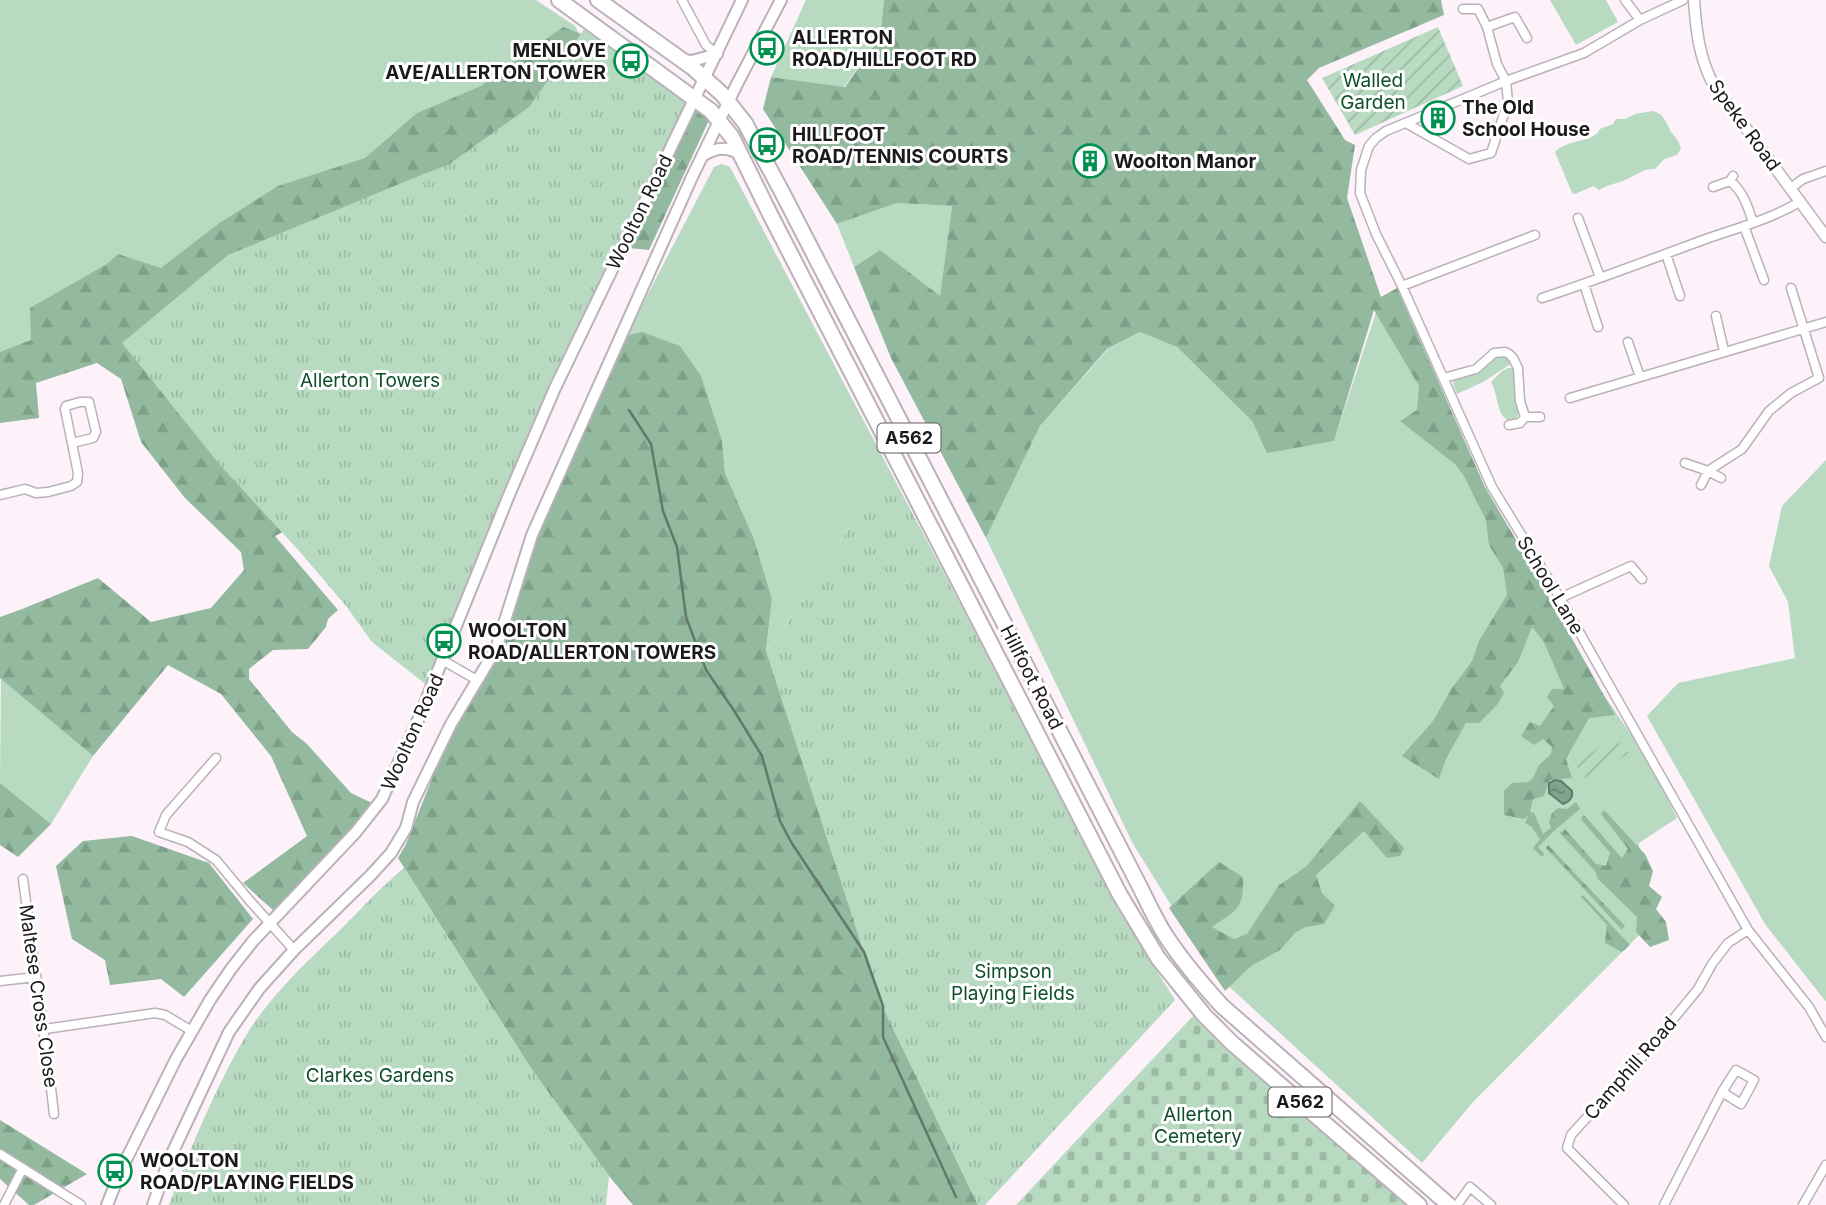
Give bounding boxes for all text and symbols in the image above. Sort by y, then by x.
place label: ALLERTON ROAD/HILLFOOT RD [792,26,977,71]
bus stop icon: ALLERTON ROAD/HILLFOOT RD [748,29,786,67]
place label: MENLOVE AVE/ALLERTON TOWER [385,39,607,84]
bus stop icon: MENLOVE AVE/ALLERTON TOWER [612,42,650,80]
park label: Walled Garden [1340,69,1406,114]
street label: Speke Road [1704,75,1785,175]
place label: The Old School House [1462,96,1590,141]
building icon: The Old School House [1419,99,1457,137]
place label: HILLFOOT ROAD/TENNIS COURTS [792,123,1009,168]
bus stop icon: HILLFOOT ROAD/TENNIS COURTS [748,126,786,164]
building icon: Woolton Manor [1071,142,1109,180]
place label: Woolton Manor [1114,150,1256,173]
street label: Woolton Road [602,151,677,274]
park label: Allerton Towers [300,369,440,392]
road number: A562 [878,424,940,452]
street label: School Lane [1512,532,1589,639]
place label: WOOLTON ROAD/ALLERTON TOWERS [468,619,716,664]
street label: Hillfoot Road [995,621,1068,733]
bus stop icon: WOOLTON ROAD/ALLERTON TOWERS [425,622,463,660]
street label: Woolton Road [376,670,448,794]
street label: Maltese Cross Close [14,903,63,1089]
park label: Simpson Playing Fields [951,960,1075,1005]
street label: Camphill Road [1579,1012,1681,1125]
park label: Clarkes Gardens [306,1064,454,1087]
road number: A562 [1268,1087,1332,1116]
park label: Allerton Cemetery [1154,1103,1242,1148]
place label: WOOLTON ROAD/PLAYING FIELDS [140,1149,354,1194]
bus stop icon: WOOLTON ROAD/PLAYING FIELDS [96,1152,134,1190]

